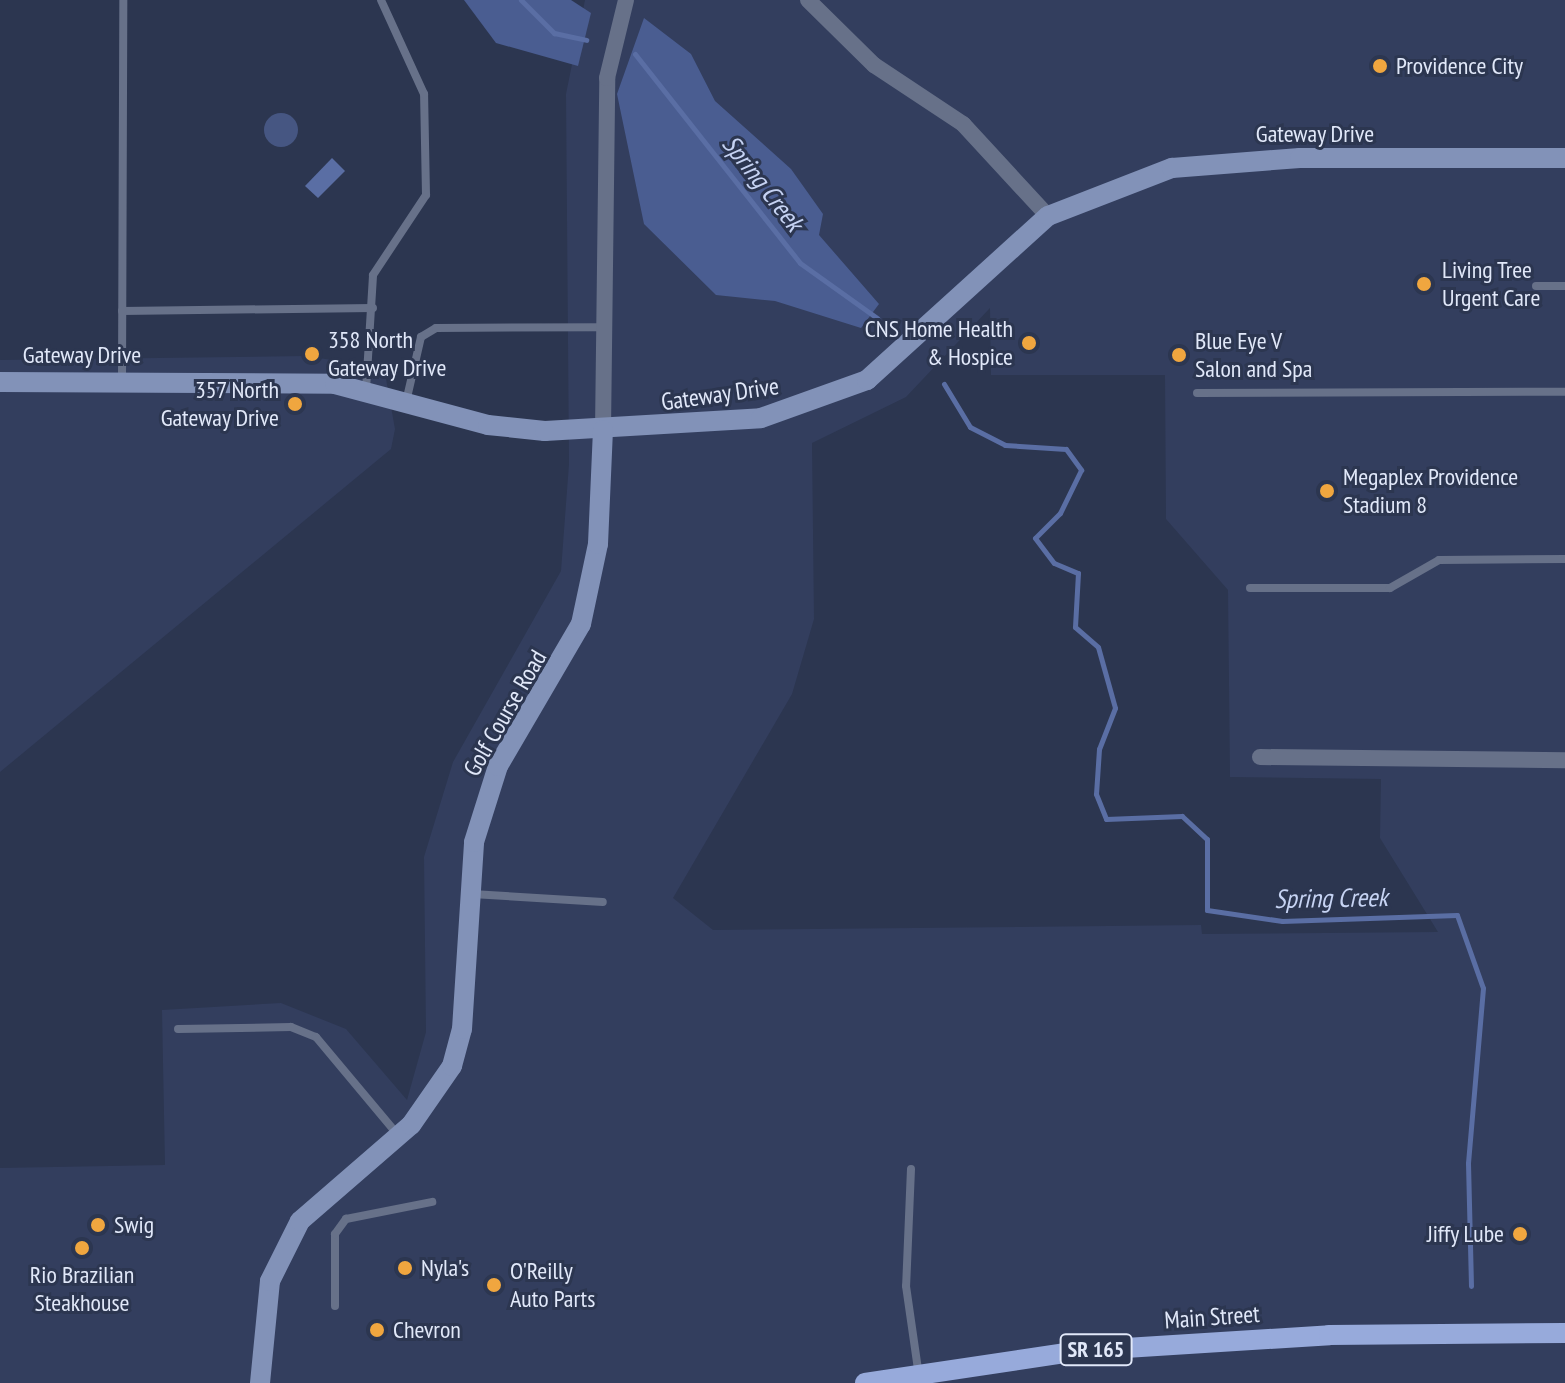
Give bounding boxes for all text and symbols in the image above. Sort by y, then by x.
place label: Providence City [1396,52,1523,80]
marker: Providence City [1371,57,1389,75]
street label: Gateway Drive [1255,120,1375,148]
water label: Spring Creek [716,129,810,237]
place label: Living Tree Urgent Care [1442,256,1540,312]
marker: Living Tree Urgent Care [1413,273,1435,295]
place label: CNS Home Health & Hospice [865,315,1013,371]
place label: 358 North Gateway Drive [328,326,447,382]
place label: Blue Eye V Salon and Spa [1195,327,1312,383]
marker: CNS Home Health & Hospice [1020,334,1038,352]
street label: Gateway Drive [22,341,142,369]
marker: 358 North Gateway Drive [303,345,321,363]
marker: Blue Eye V Salon and Spa [1170,346,1188,364]
street label: Gateway Drive [659,371,781,417]
place label: 357 North Gateway Drive [160,376,279,432]
marker: 357 North Gateway Drive [286,395,304,413]
place label: Megaplex Providence Stadium 8 [1343,463,1519,519]
marker: Megaplex Providence Stadium 8 [1318,482,1336,500]
street label: Golf Course Road [457,645,553,781]
water label: Spring Creek [1274,881,1388,915]
place label: Swig [114,1211,154,1239]
marker: Swig [89,1216,107,1234]
place label: Jiffy Lube [1426,1220,1504,1248]
marker: Jiffy Lube [1511,1225,1529,1243]
marker: Rio Brazilian Steakhouse [73,1239,91,1257]
place label: Nyla's [421,1254,469,1282]
place label: O'Reilly Auto Parts [510,1257,595,1313]
marker: Nyla's [396,1259,414,1277]
place label: Rio Brazilian Steakhouse [30,1261,134,1317]
marker: O'Reilly Auto Parts [485,1276,503,1294]
street label: Main Street [1163,1299,1261,1335]
place label: Chevron [393,1316,461,1344]
marker: Chevron [368,1321,386,1339]
road number: SR 165 [1058,1332,1134,1368]

